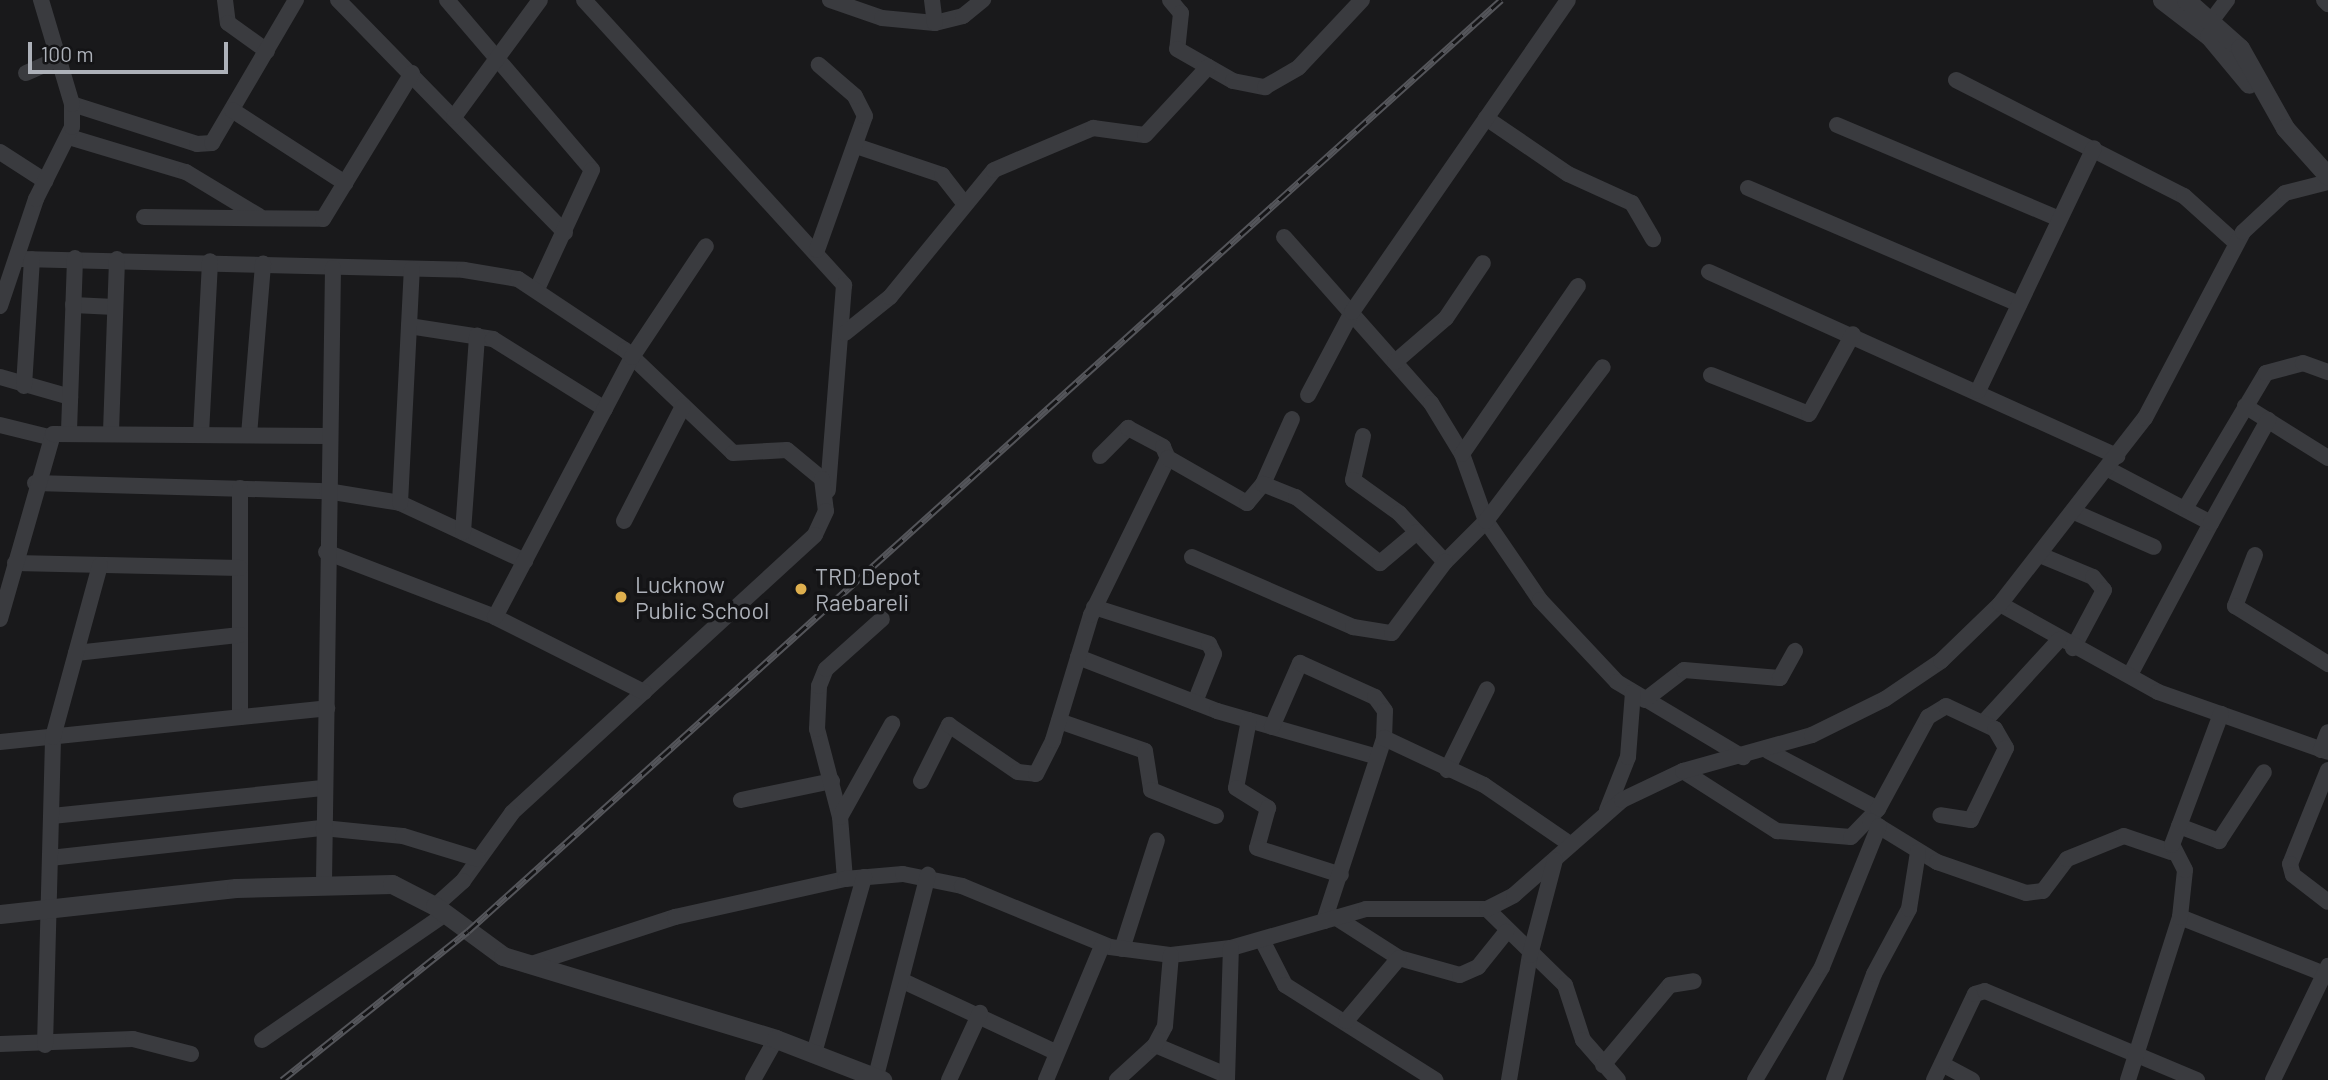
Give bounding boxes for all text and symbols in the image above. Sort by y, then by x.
scale bar [32,28,231,72]
text: 100 m [41,41,94,66]
place label: TRD Depot Raebareli [815,562,921,616]
place label: Lucknow Public School [635,570,769,624]
marker: TRD Depot Raebareli [793,581,809,597]
marker: Lucknow Public School [613,589,629,605]

